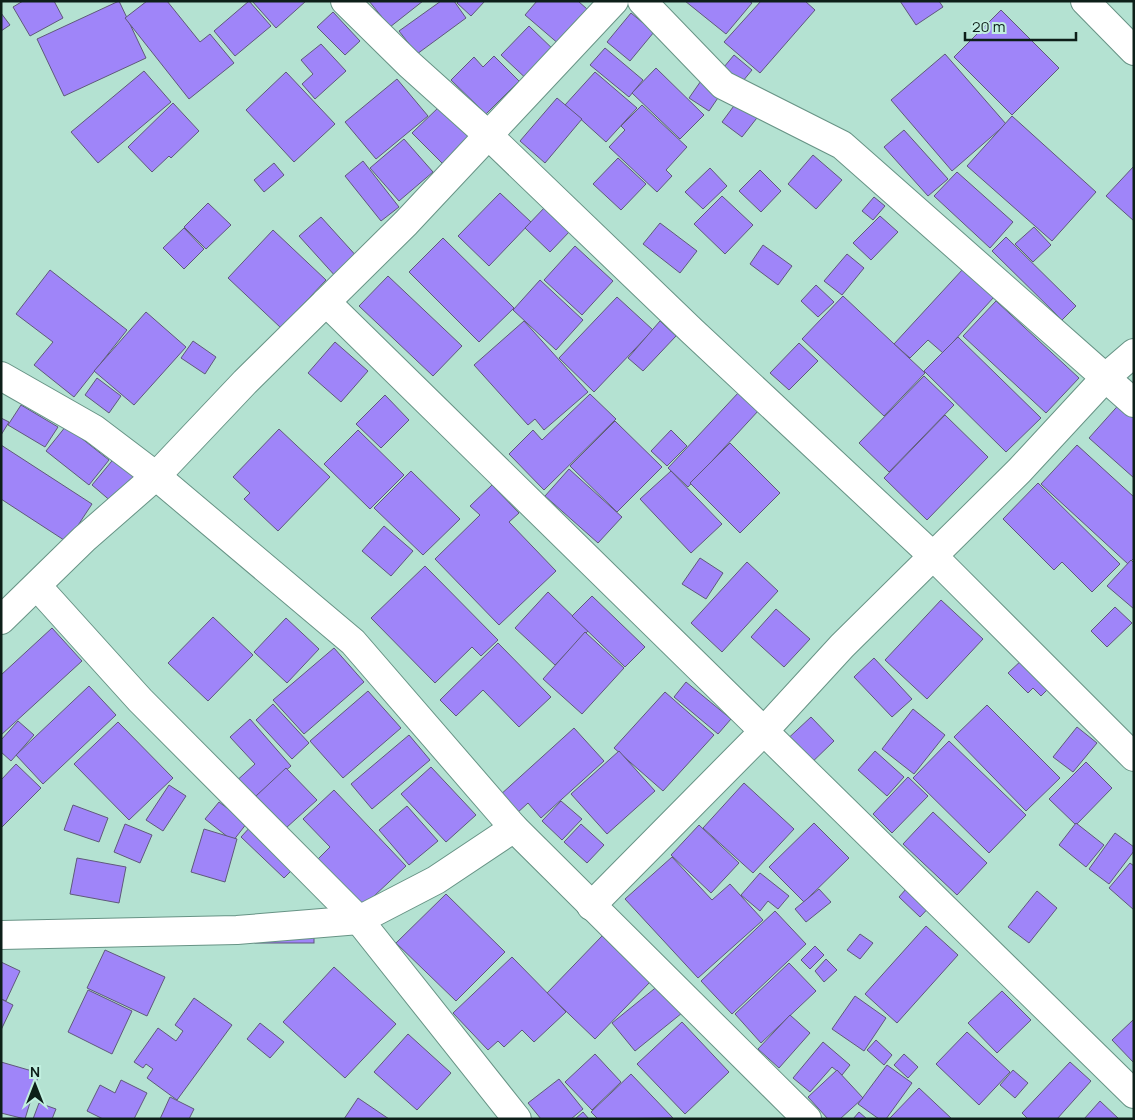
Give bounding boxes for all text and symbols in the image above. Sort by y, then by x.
scale bar [965,10,1076,42]
text: 20 m [972,16,1005,37]
north arrow [10,1060,60,1110]
text: N [30,1062,40,1081]

